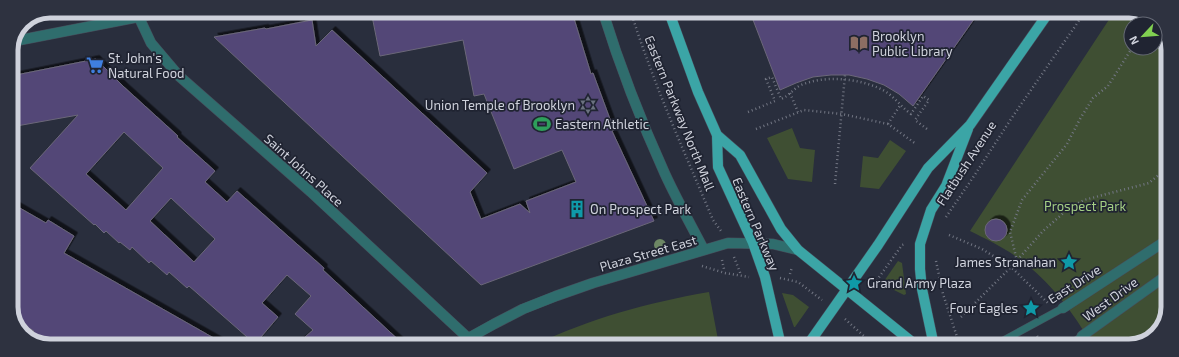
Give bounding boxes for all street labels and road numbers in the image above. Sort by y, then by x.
street label: Eastern Parkway North Mall [642,33,719,193]
street label: Flatbush Avenue [933,118,999,208]
street label: Saint Johns Place [261,130,347,210]
street label: Eastern Parkway [729,175,783,273]
street label: Plaza Street East [598,231,698,275]
street label: East Drive [1045,261,1103,307]
street label: West Drive [1079,274,1141,324]

